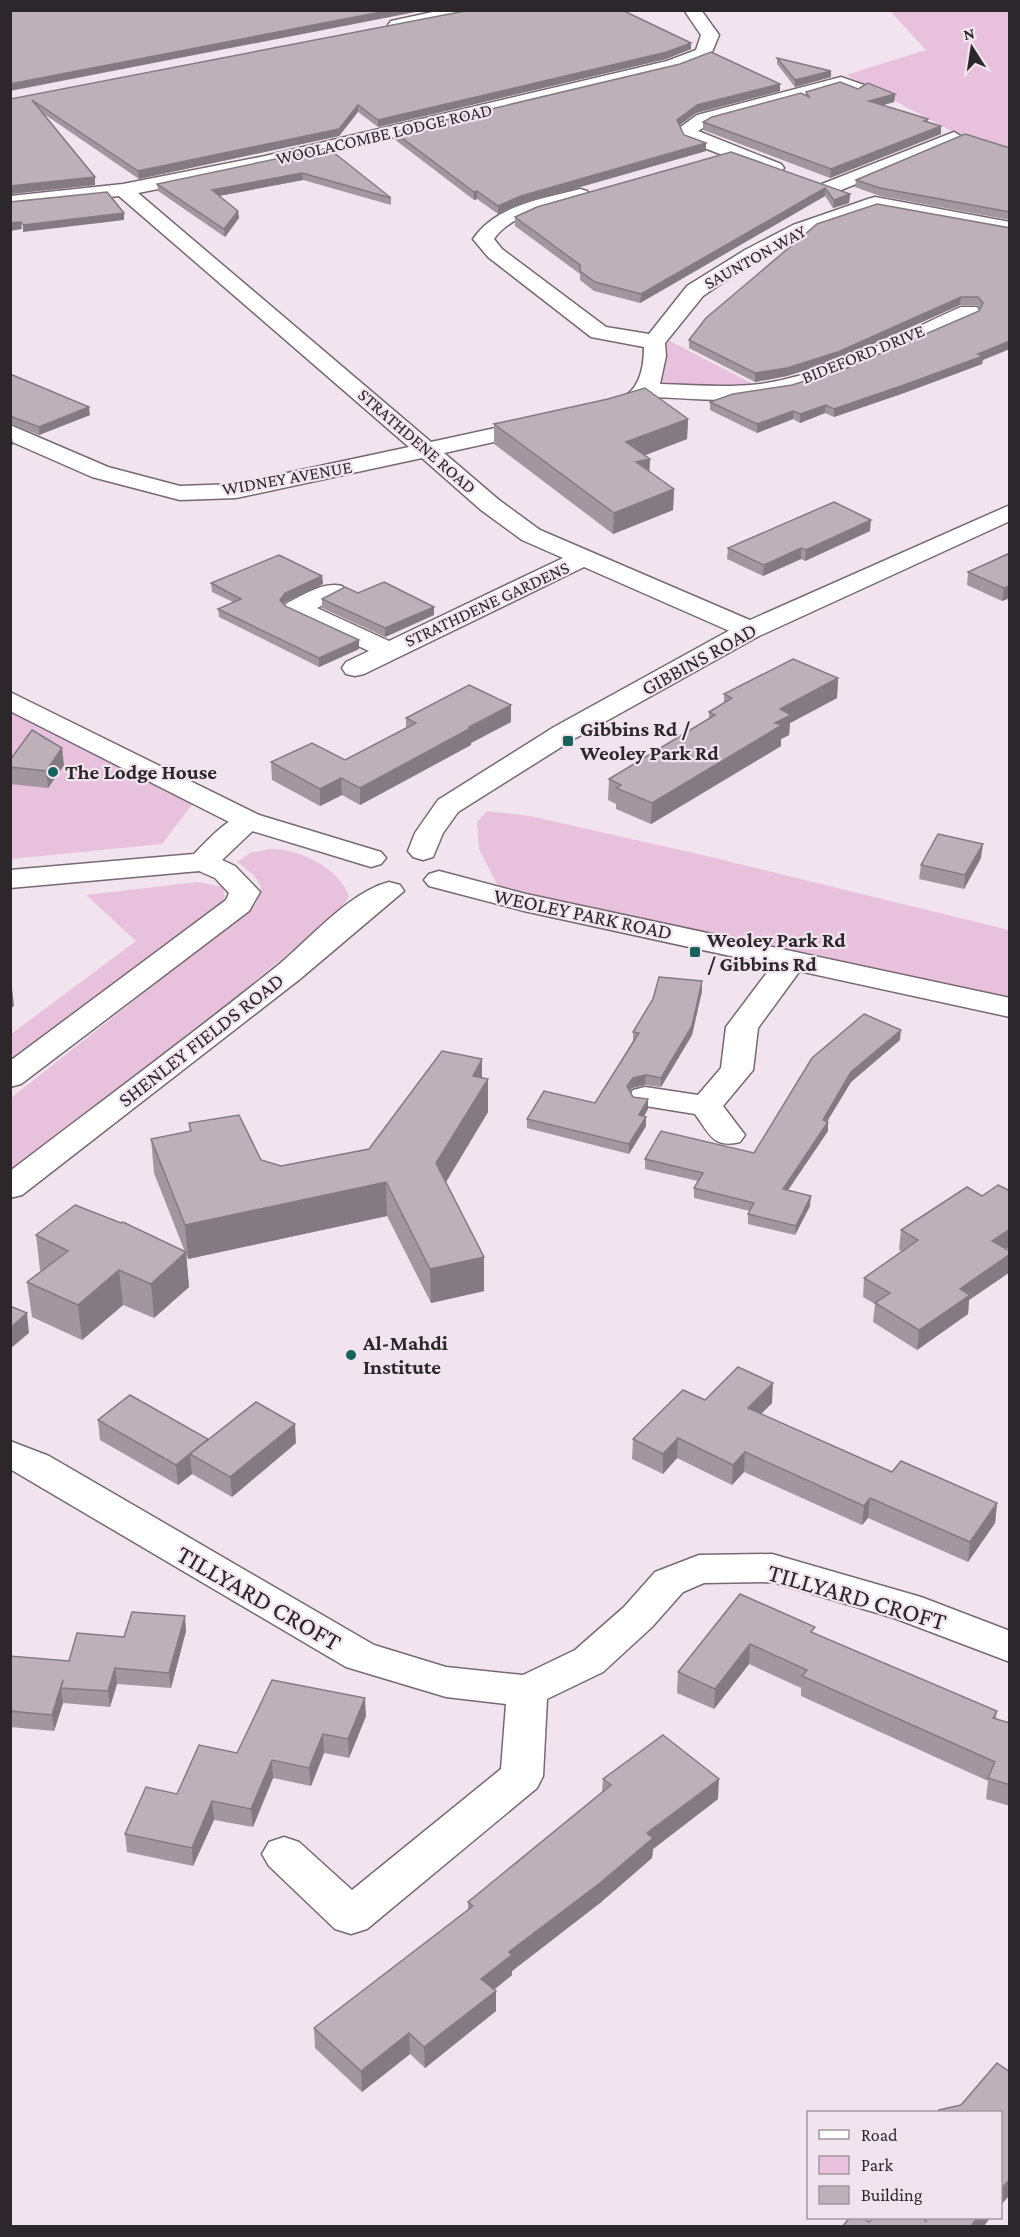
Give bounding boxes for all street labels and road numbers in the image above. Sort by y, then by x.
street label: WOOLACOMBE LODGE ROAD [274,99,494,169]
street label: SAUNTON WAY [700,220,810,293]
street label: BIDEFORD DRIVE [799,320,928,388]
street label: STRATHDENE ROAD [354,384,480,498]
street label: WIDNEY AVENUE [221,457,354,499]
street label: STRATHDENE GARDENS [402,557,572,651]
street label: GIBBINS ROAD [637,618,761,700]
street label: WEOLEY PARK ROAD [491,883,675,945]
street label: SHENLEY FIELDS ROAD [114,968,288,1112]
street label: TILLYARD CROFT [172,1539,346,1657]
street label: TILLYARD CROFT [764,1558,950,1636]

